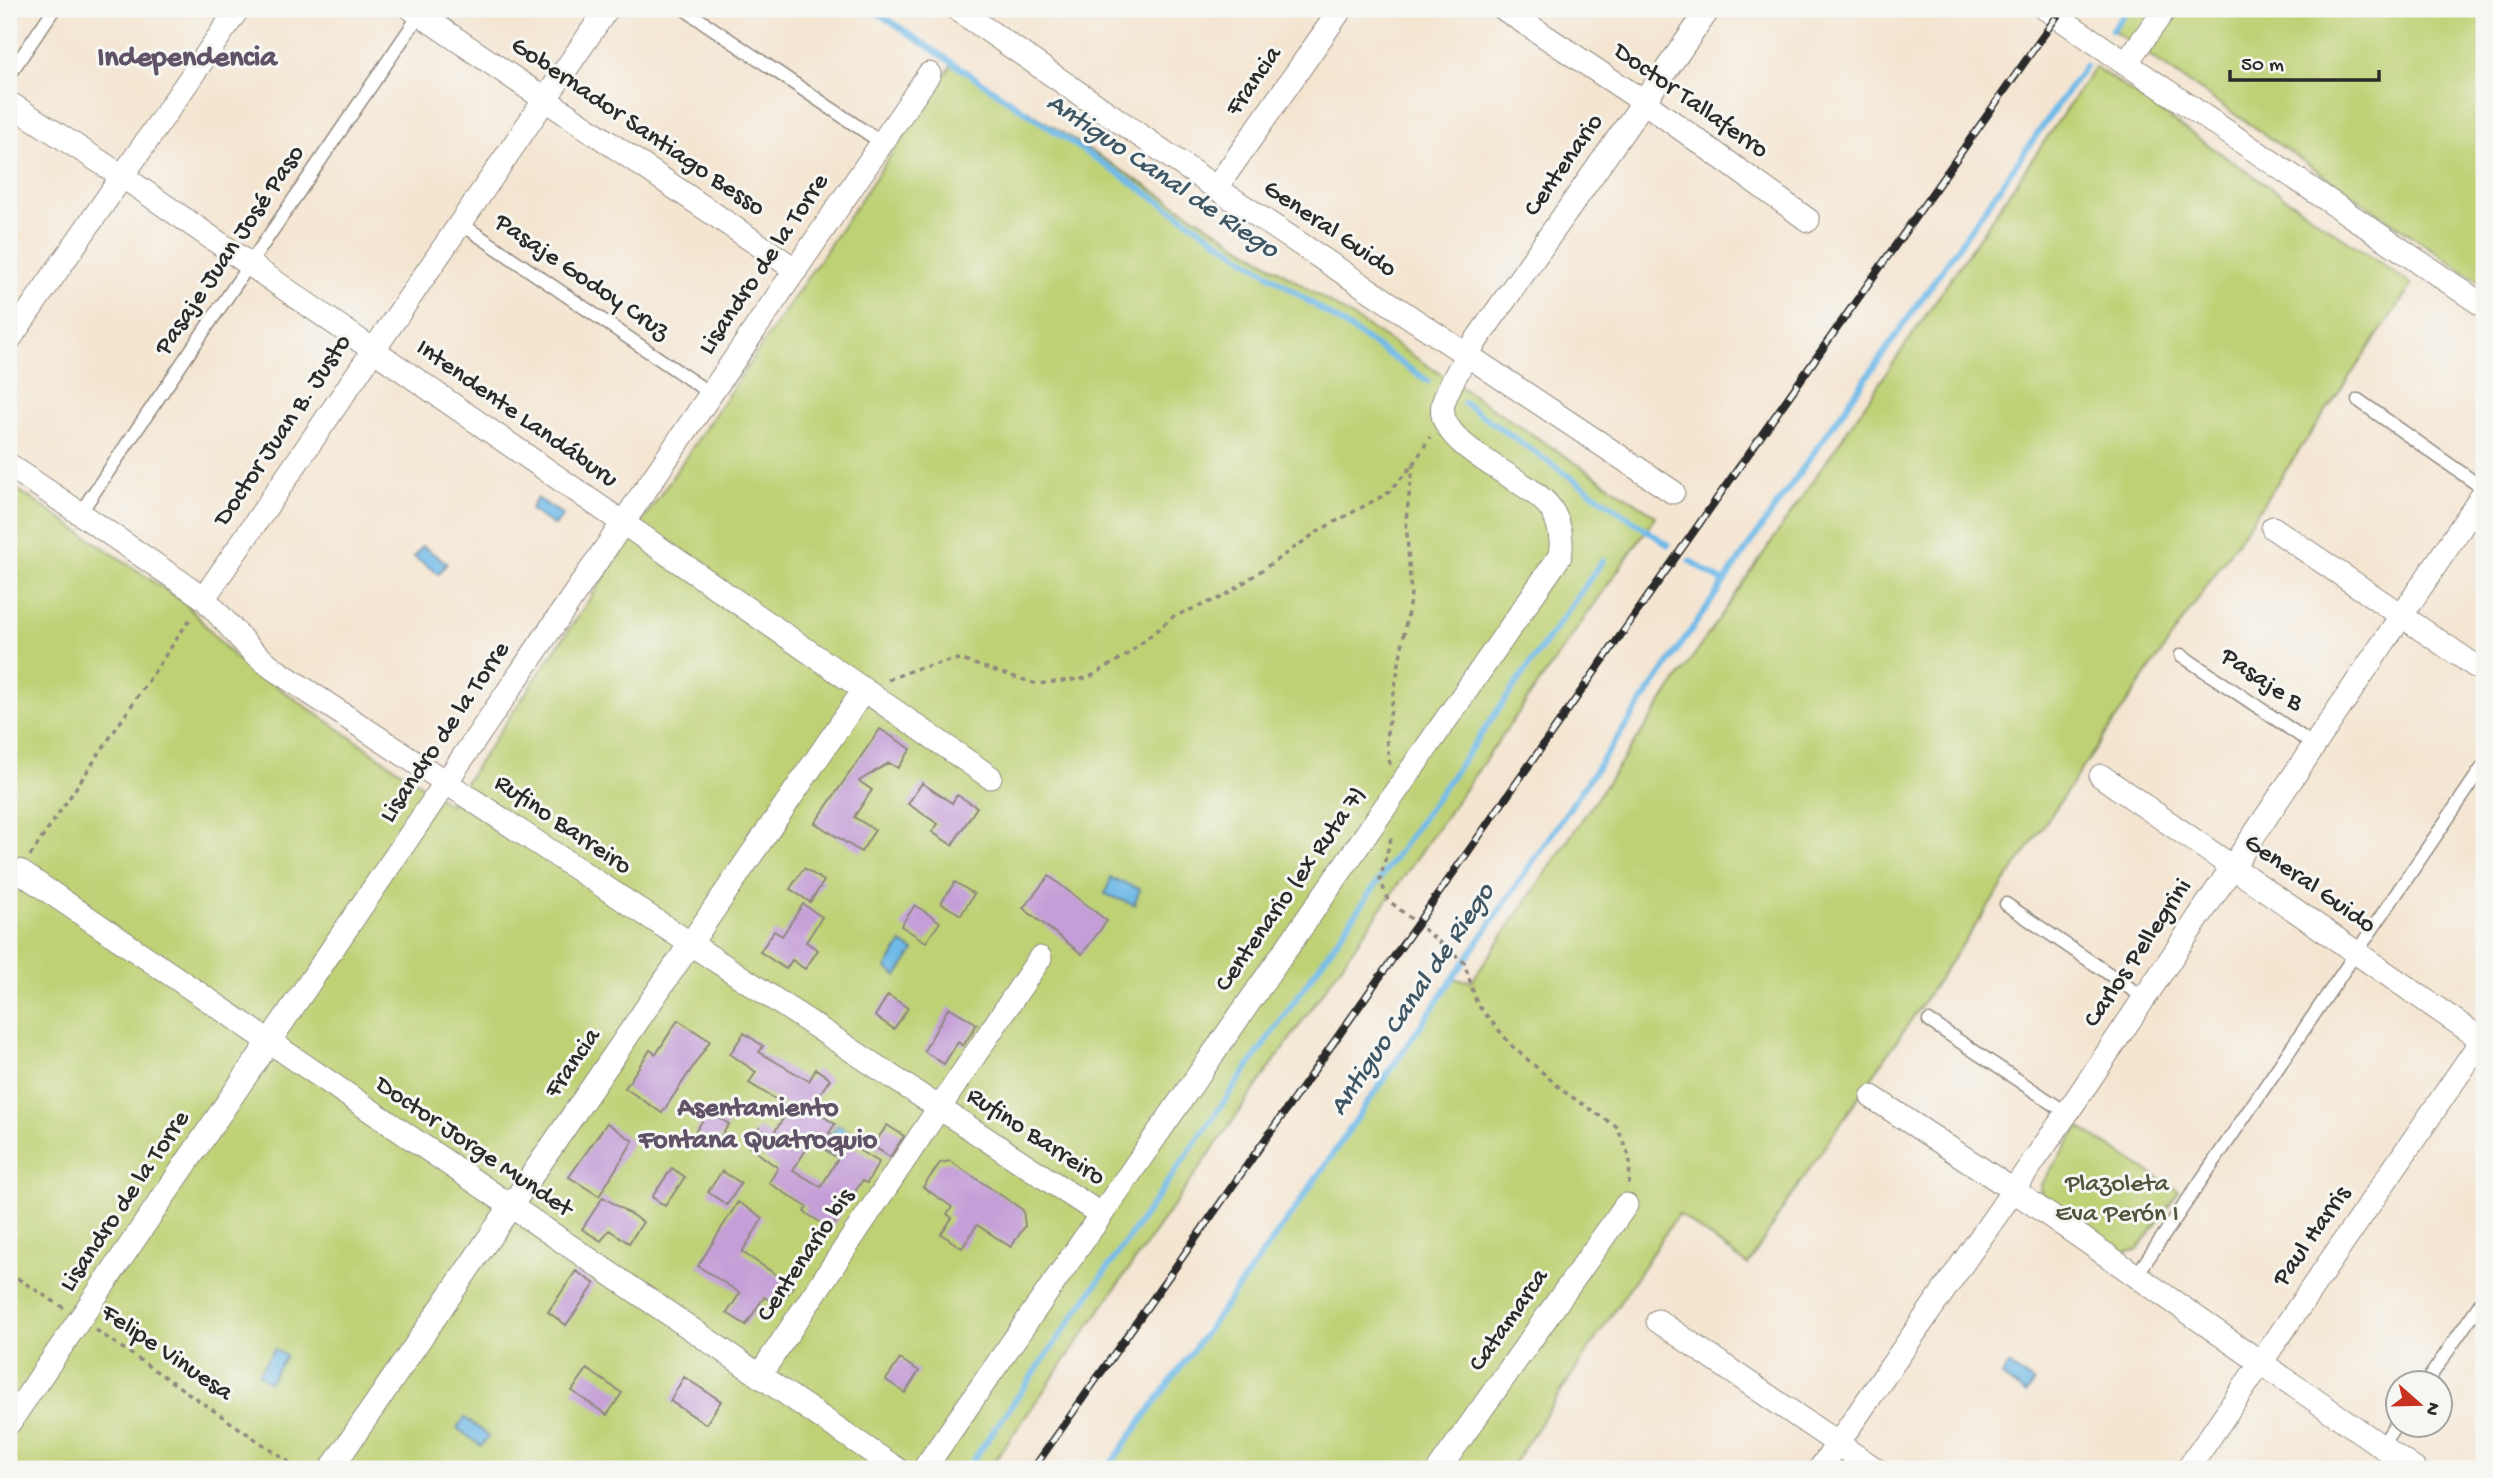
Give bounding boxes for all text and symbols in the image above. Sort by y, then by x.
street label: Gobernador Santiago Besso [504,31,770,225]
street label: Doctor Tallaferro [1605,36,1774,167]
scale bar [2230,38,2379,82]
street label: Francia [1219,40,1291,124]
district label: Independencia [97,42,278,77]
text: 50 m [2241,54,2284,79]
water label: Antiguo Canal de Riego [1040,87,1286,268]
street label: Centenario [1518,108,1612,224]
street label: Pasaje Juan José Paso [148,140,313,363]
street label: Lisandro de la Torre [693,168,837,362]
street label: General Guido [1256,174,1402,286]
street label: Pasaje Godoy Cruz [487,207,676,349]
street label: Doctor Juan B. Justo [207,329,360,535]
street label: Intendente Landáburu [409,334,623,496]
street label: Lisandro de la Torre [374,636,518,830]
street label: Pasaje B [2213,642,2309,720]
street label: Rufino Barreiro [487,769,637,883]
street label: Centenario (ex Ruta 7) [1209,781,1375,999]
street label: General Guido [2237,828,2381,942]
street label: Carlos Pellegrini [2078,874,2200,1034]
water label: Antiguo Canal de Riego [1323,876,1504,1122]
street label: Francia [538,1022,610,1106]
street label: Doctor Jorge Mundet [367,1069,580,1227]
street label: Rufino Barreiro [960,1082,1110,1194]
district label: Asentamiento Fontana Quatroquio [638,1093,878,1158]
street label: Lisandro de la Torre [54,1105,198,1299]
park label: Plazoleta Eva Perón I [2055,1170,2179,1231]
street label: Paul Harris [2267,1180,2360,1294]
street label: Centenario bis [751,1182,864,1329]
street label: Catamarca [1463,1262,1558,1379]
street label: Felipe Vinuesa [93,1298,239,1410]
north arrow [2384,1370,2454,1440]
text: N [2419,1399,2445,1418]

